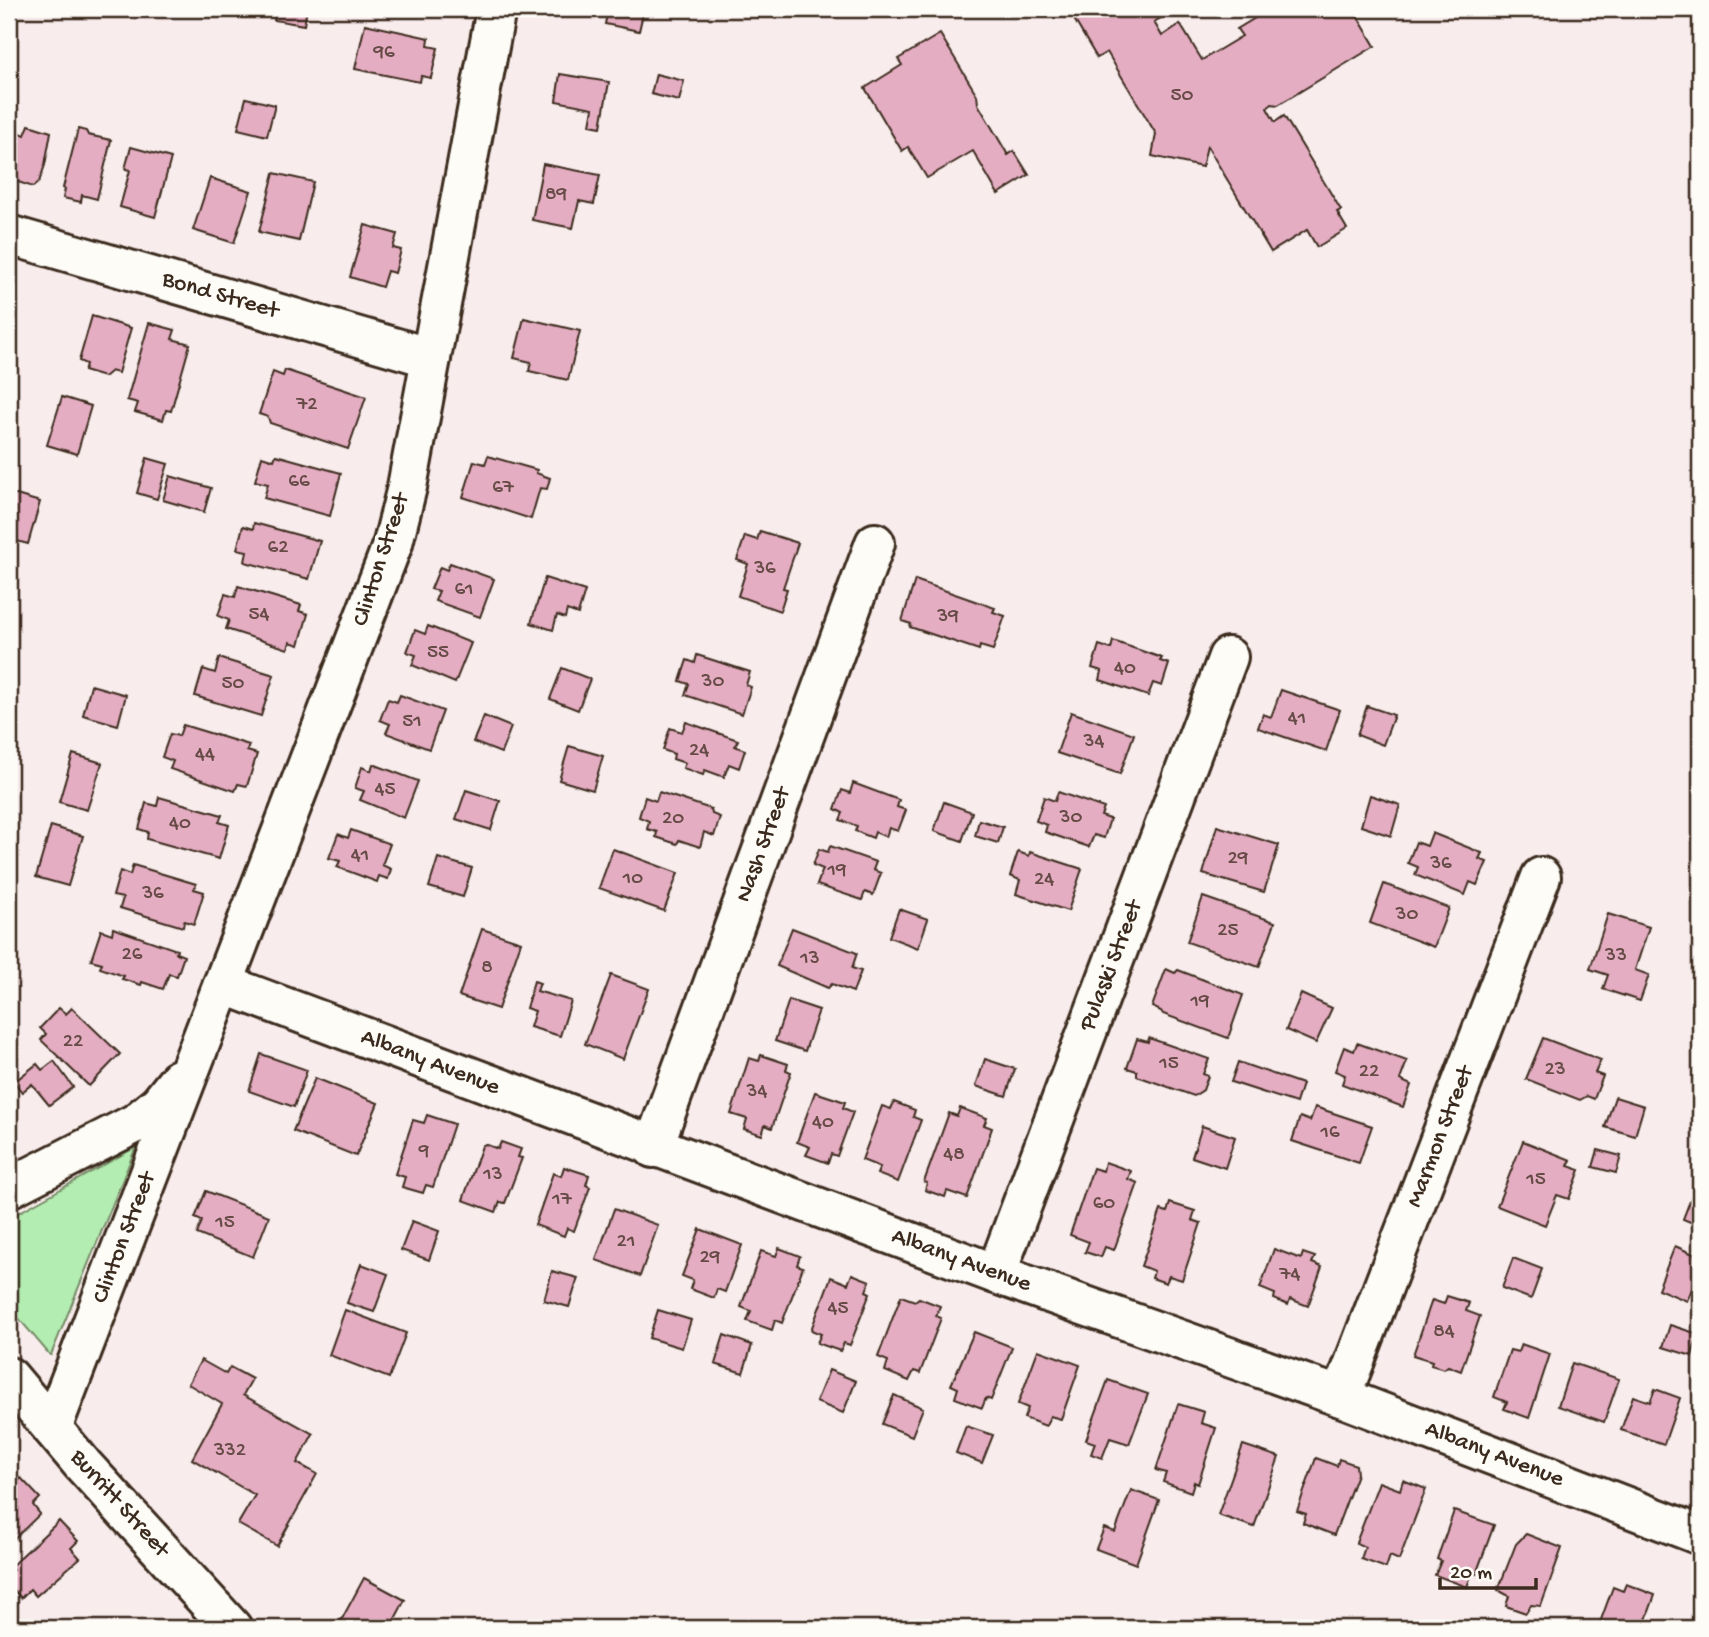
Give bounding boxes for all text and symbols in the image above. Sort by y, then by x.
house number: 96 [372,41,395,66]
house number: 50 [1171,84,1194,109]
house number: 89 [545,183,567,208]
street label: Bond Street [157,265,284,327]
house number: 72 [295,393,318,418]
house number: 66 [288,470,310,495]
house number: 67 [492,476,515,501]
street label: Clinton Street [347,488,418,630]
house number: 62 [268,536,288,561]
house number: 36 [753,557,776,582]
house number: 61 [454,578,474,603]
house number: 54 [249,603,270,628]
house number: 39 [936,605,959,630]
house number: 55 [427,641,449,666]
house number: 40 [1114,657,1136,682]
house number: 30 [701,670,724,695]
house number: 50 [222,672,245,697]
house number: 41 [1288,707,1306,732]
house number: 51 [402,710,422,735]
house number: 34 [1083,730,1104,755]
house number: 24 [689,739,709,764]
house number: 44 [195,743,215,768]
house number: 45 [375,778,395,803]
street label: Nash Street [730,781,799,907]
house number: 30 [1059,806,1082,831]
house number: 20 [662,807,684,832]
house number: 40 [169,812,191,837]
house number: 41 [351,844,369,869]
house number: 29 [1228,847,1249,872]
house number: 36 [1429,852,1452,877]
house number: 19 [826,859,847,884]
house number: 10 [622,867,643,892]
house number: 24 [1034,868,1054,893]
house number: 36 [141,882,164,907]
street label: Pulaski Street [1073,895,1151,1036]
house number: 30 [1395,903,1418,928]
house number: 25 [1217,919,1239,944]
house number: 26 [122,943,143,968]
house number: 33 [1604,944,1627,969]
house number: 13 [799,947,820,972]
house number: 8 [481,956,493,981]
house number: 19 [1189,990,1210,1015]
street label: Albany Avenue [356,1023,504,1103]
house number: 22 [63,1030,83,1055]
house number: 15 [1158,1052,1179,1077]
house number: 23 [1544,1058,1566,1083]
house number: 22 [1359,1060,1379,1085]
street label: Marmon Street [1401,1060,1482,1212]
house number: 34 [746,1080,767,1105]
house number: 40 [812,1111,834,1136]
house number: 16 [1319,1121,1340,1146]
house number: 9 [418,1140,430,1165]
house number: 48 [943,1143,965,1168]
house number: 13 [482,1163,503,1188]
street label: Clinton Street [87,1166,164,1308]
house number: 15 [1525,1168,1546,1193]
house number: 17 [551,1188,573,1213]
house number: 60 [1093,1192,1115,1217]
house number: 15 [214,1211,235,1236]
street label: Albany Avenue [887,1222,1035,1300]
house number: 21 [617,1230,635,1255]
house number: 29 [700,1246,721,1271]
house number: 74 [1279,1263,1300,1288]
house number: 45 [828,1297,848,1322]
house number: 84 [1433,1320,1455,1345]
street label: Albany Avenue [1420,1415,1568,1495]
house number: 332 [213,1439,246,1464]
street label: Burritt Street [62,1443,176,1566]
scale bar [1440,1546,1536,1590]
text: 20 m [1450,1562,1492,1587]

